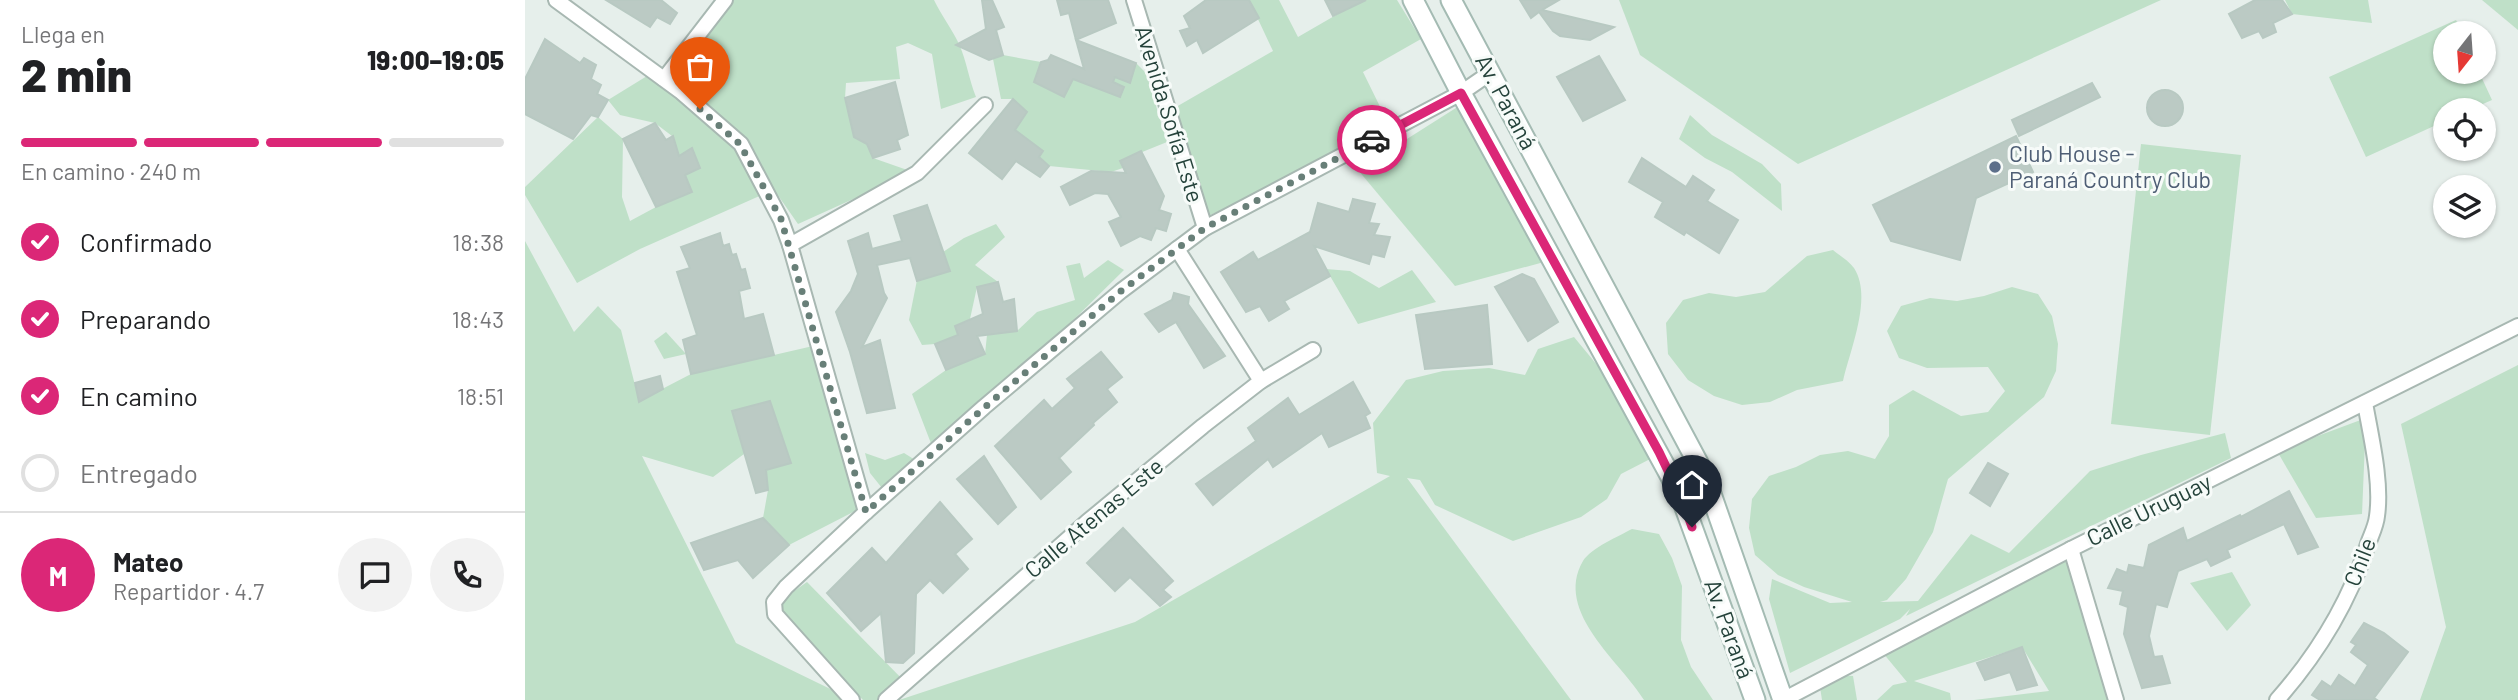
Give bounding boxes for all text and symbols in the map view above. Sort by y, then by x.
text: Llega en [21,20,105,48]
north arrow [2433,21,2495,84]
map controls [2433,21,2496,238]
street label: Avenida Sofía Este [1130,22,1210,206]
pin [670,37,730,109]
text: 19:00–19:05 [367,44,504,75]
text: 2 min [21,46,132,101]
icon: bag [681,48,719,86]
street label: Av. Paraná [1470,49,1544,154]
button: locate [2433,98,2496,161]
courier [1337,105,1407,175]
icon: car [1353,121,1391,159]
place label: Club House - Paraná Country Club [2009,139,2211,193]
text: En camino · 240 m [21,157,201,185]
marker: Club House - Paraná Country Club [1987,159,2003,175]
button: layers [2433,175,2496,238]
icon: check [21,223,59,261]
text: Confirmado [80,226,212,257]
text: 18:38 [452,228,504,256]
icon: check [21,300,59,338]
text: Preparando [80,303,211,334]
text: 18:43 [452,305,504,333]
icon: check [21,377,59,415]
text: En camino [80,380,198,411]
text: 18:51 [457,382,504,410]
street label: Calle Atenas Este [1018,451,1168,583]
pin [1662,455,1722,527]
text: Entregado [80,457,198,488]
icon: home [1673,466,1711,504]
street label: Calle Uruguay [2082,467,2216,551]
street label: Chile [2337,533,2381,590]
button: chat [338,538,412,612]
button: phone [430,538,504,612]
text: Mateo [113,546,183,577]
text: M [49,560,67,591]
street label: Av. Paraná [1699,575,1761,682]
text: Repartidor · 4.7 [113,577,264,605]

